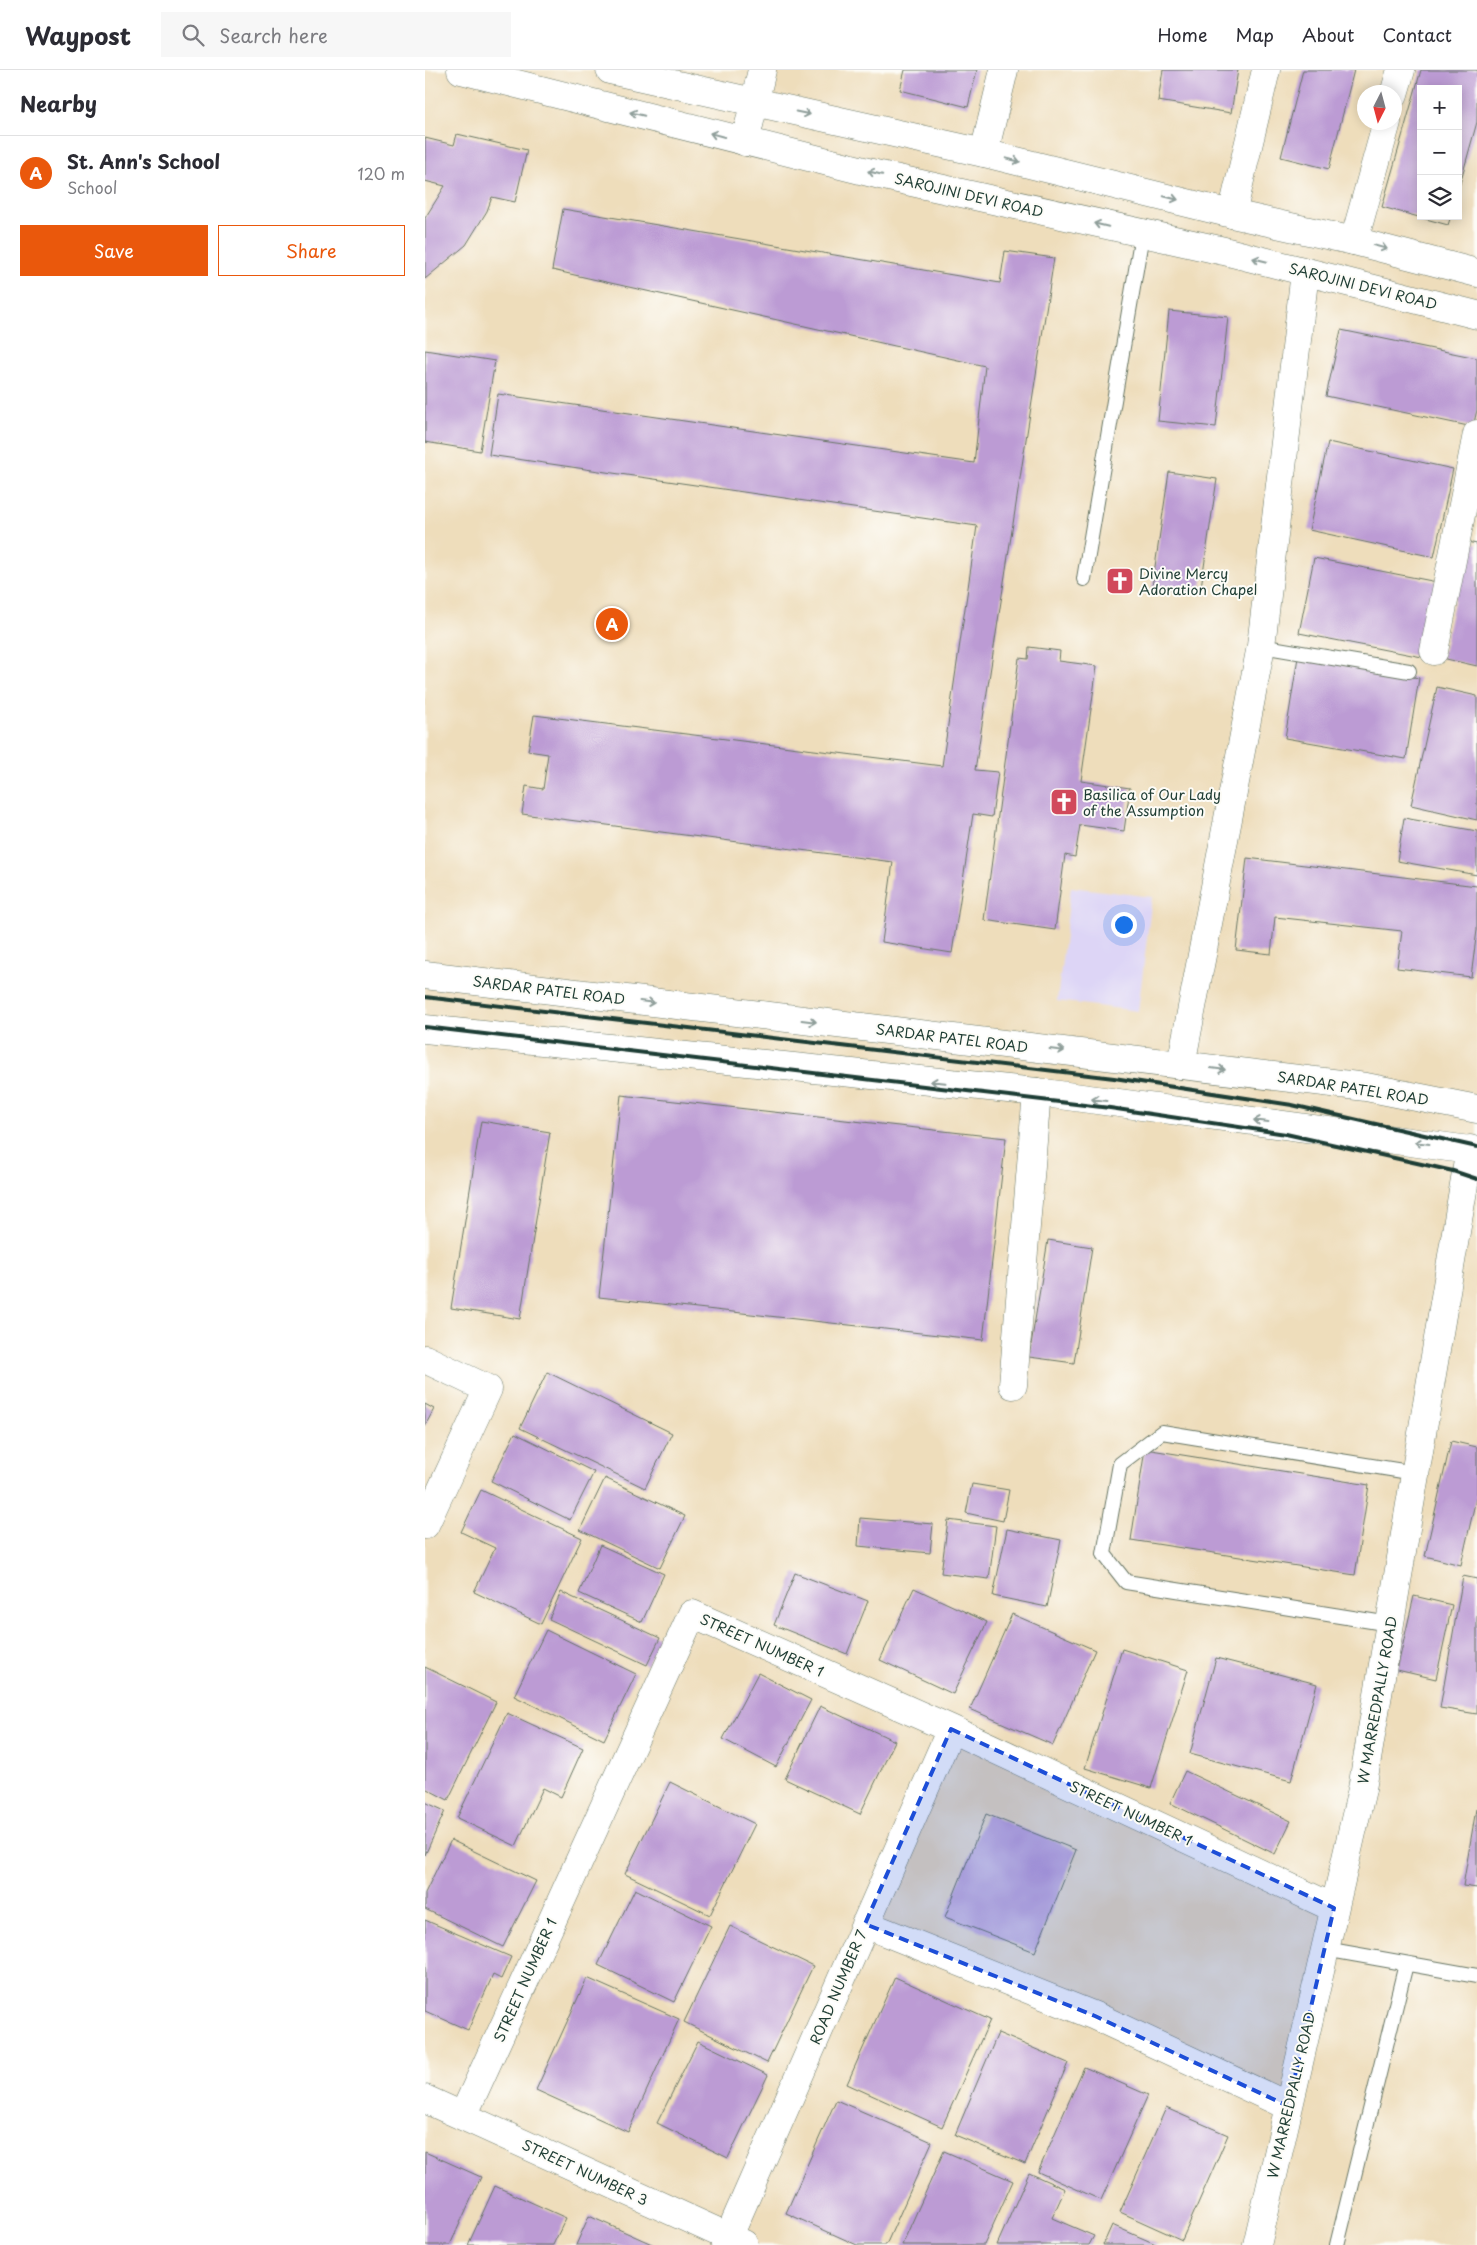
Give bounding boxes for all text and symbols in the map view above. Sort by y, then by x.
search box [161,12,511,57]
text: Waypost [25,17,131,53]
icon: search [179,21,207,49]
text: Search here [219,21,328,49]
text: Home [1157,21,1207,48]
text: Map [1235,21,1274,48]
text: About [1302,21,1354,48]
text: Contact [1382,21,1452,48]
north arrow [1357,85,1402,130]
map controls [1417,85,1462,220]
button: + [1417,85,1462,130]
text: Nearby [20,87,97,119]
one-way arrow [630,109,646,119]
one-way arrow [794,109,810,119]
one-way arrow [709,129,725,139]
button: − [1417,130,1462,175]
text: St. Ann's School [67,147,220,175]
one-way arrow [1004,156,1020,165]
text: A [30,161,42,185]
text: 120 m [358,161,405,185]
one-way arrow [867,168,883,178]
street label: SAROJINI DEVI ROAD [892,168,1046,222]
text: School [67,175,117,199]
button: layers [1417,175,1462,220]
one-way arrow [1162,194,1178,204]
one-way arrow [1094,219,1110,229]
button: Save [20,225,208,276]
button: Share [218,225,405,276]
one-way arrow [1371,243,1387,253]
one-way arrow [1252,255,1268,264]
street label: SAROJINI DEVI ROAD [1287,257,1439,315]
place label: Divine Mercy Adoration Chapel [1139,563,1257,600]
church icon: Divine Mercy Adoration Chapel [1105,566,1135,596]
pin: A [596,605,628,643]
place label: Basilica of Our Lady of the Assumption [1083,784,1221,821]
church icon: Basilica of Our Lady of the Assumption [1049,787,1079,817]
your location [1111,912,1137,938]
street label: SARDAR PATEL ROAD [472,970,626,1010]
one-way arrow [639,997,655,1007]
one-way arrow [800,1016,816,1026]
street label: SARDAR PATEL ROAD [875,1018,1029,1058]
one-way arrow [1049,1045,1065,1055]
one-way arrow [1210,1064,1226,1074]
street label: SARDAR PATEL ROAD [1276,1066,1430,1110]
one-way arrow [930,1077,946,1087]
one-way arrow [1092,1095,1108,1105]
one-way arrow [1253,1116,1269,1126]
one-way arrow [1414,1137,1430,1147]
street label: STREET NUMBER 1 [697,1608,827,1682]
street label: W MARREDPALLY ROAD [1352,1614,1402,1786]
street label: STREET NUMBER 1 [1066,1775,1196,1851]
street label: STREET NUMBER 1 [488,1915,562,2045]
street label: ROAD NUMBER 7 [804,1926,872,2048]
street label: W MARREDPALLY ROAD [1262,2010,1320,2180]
street label: STREET NUMBER 3 [519,2134,651,2210]

